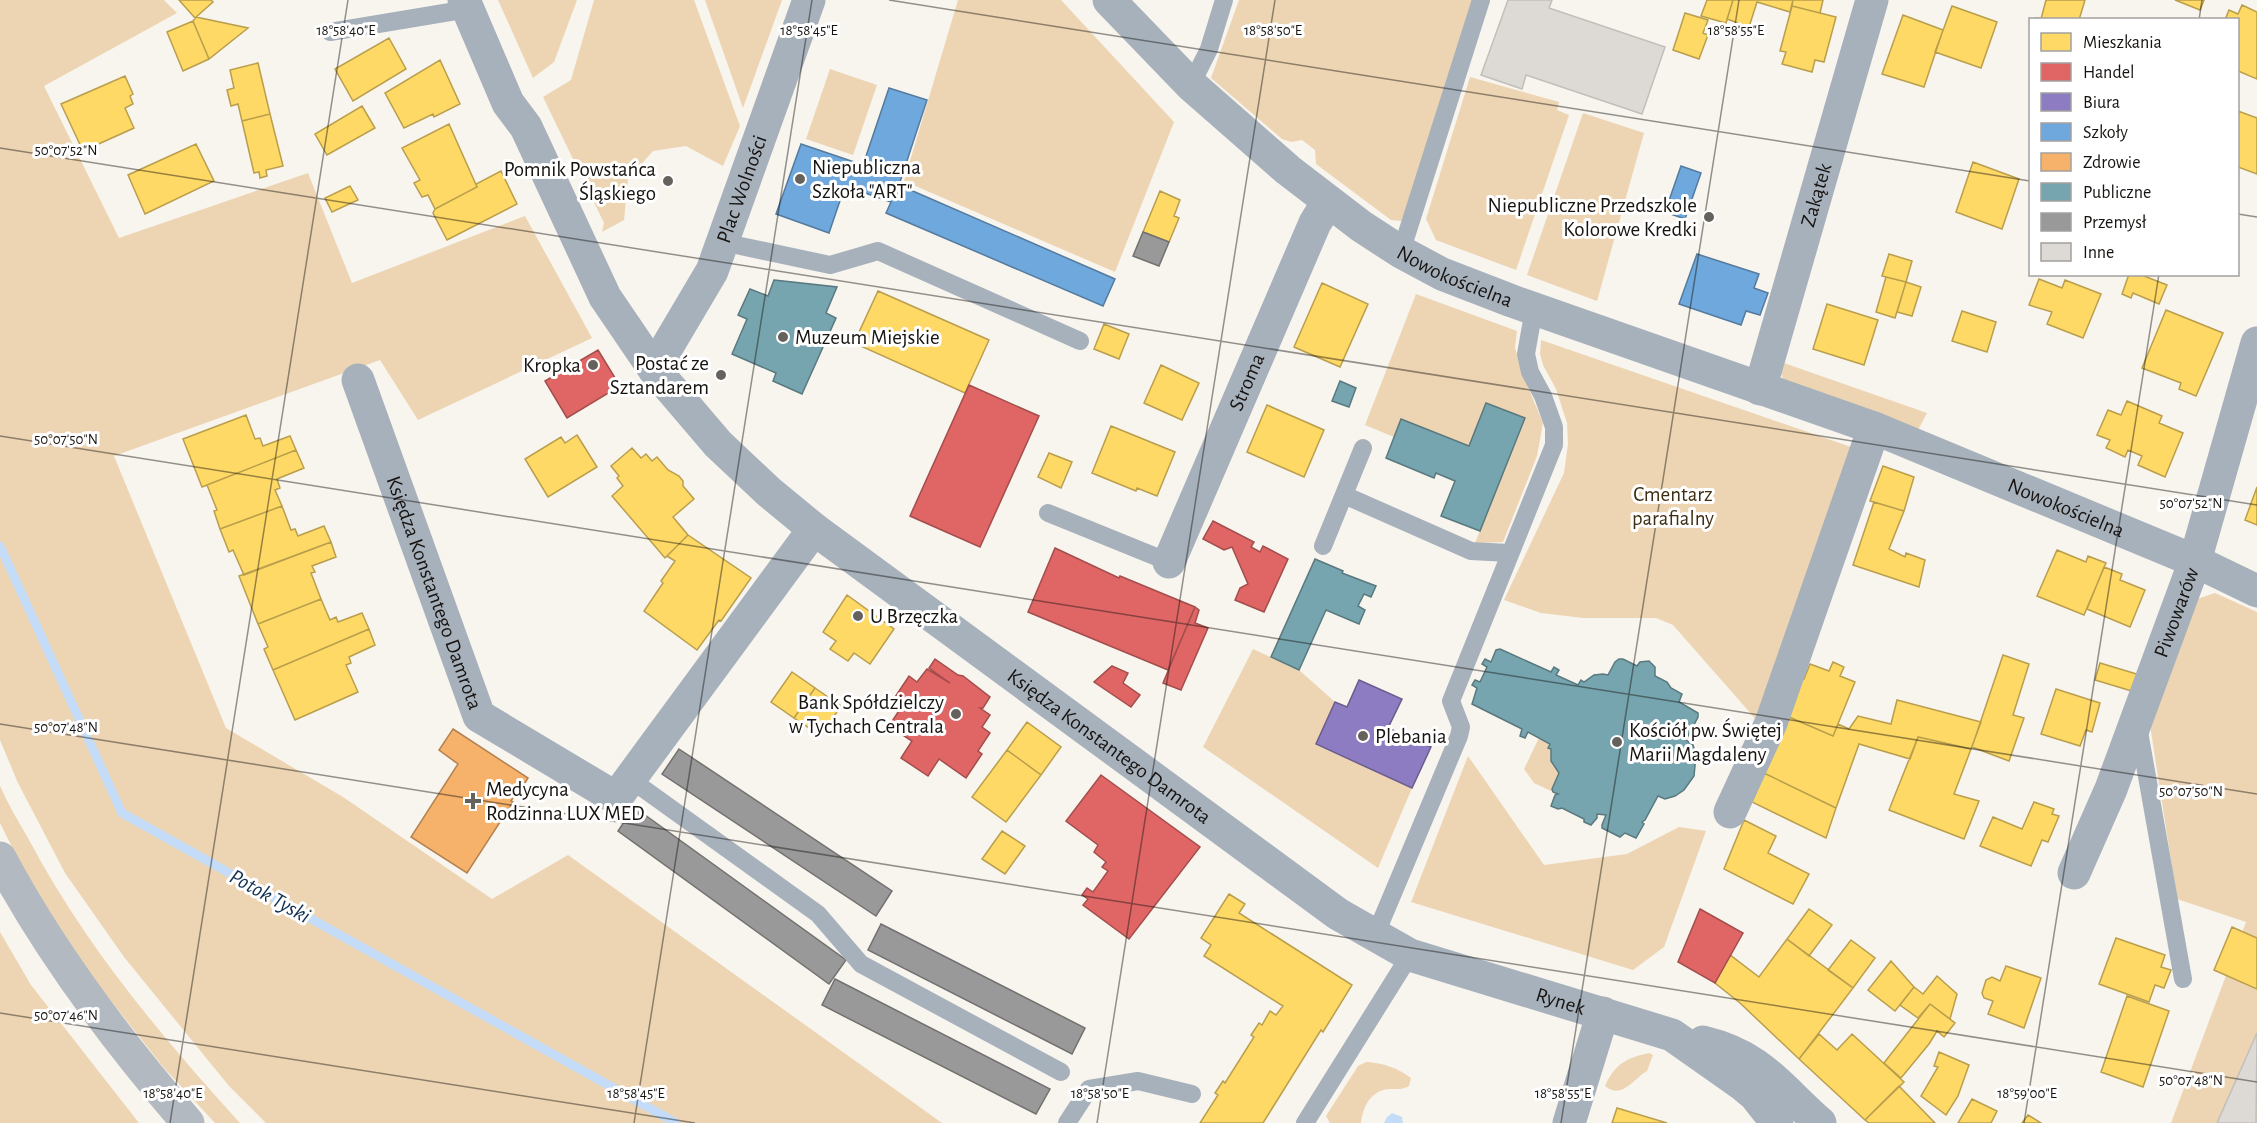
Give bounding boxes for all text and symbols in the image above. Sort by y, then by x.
legend [2029,18,2239,276]
text: 18°58'40"E [316,23,376,38]
text: 18°58'45"E [780,23,838,38]
text: 18°58'50"E [1244,23,1302,38]
text: 18°58'55"E [1708,23,1764,38]
text: Mieszkania [2083,34,2162,52]
text: Handel [2083,64,2134,82]
text: Biura [2083,94,2120,112]
text: Szkoły [2083,124,2128,142]
street label: Plac Wolności [712,132,770,246]
text: 50°07'52"N [35,143,97,158]
text: Zdrowie [2083,154,2141,172]
place label: Niepubliczna Szkoła "ART" [812,157,921,202]
place label: Pomnik Powstańca Śląskiego [504,159,656,204]
street label: Zakątek [1797,160,1835,229]
marker: Niepubliczna Szkoła "ART" [793,172,807,186]
marker: Pomnik Powstańca Śląskiego [661,174,675,188]
text: Publiczne [2083,184,2151,202]
place label: Niepubliczne Przedszkole Kolorowe Kredki [1488,195,1697,240]
marker: Niepubliczne Przedszkole Kolorowe Kredki [1702,210,1716,224]
text: Przemysł [2083,214,2147,232]
street label: Nowokościelna [1394,241,1516,311]
text: Inne [2083,244,2114,262]
place label: Muzeum Miejskie [795,327,940,348]
marker: Muzeum Miejskie [776,330,790,344]
street label: Stroma [1225,350,1268,414]
place label: Postać ze Sztandarem [610,353,709,398]
place label: Kropka [523,355,581,376]
marker: Kropka [586,358,600,372]
marker: Postać ze Sztandarem [714,368,728,382]
text: 50°07'50"N [34,432,98,447]
street label: Księdza Konstantego Damrota [383,473,486,712]
street label: Nowokościelna [2005,474,2128,541]
park label: Cmentarz parafialny [1632,484,1714,529]
text: 50°07'52"N [2160,496,2222,511]
street label: Piwowarów [2150,565,2202,660]
place label: U Brzęczka [870,606,958,627]
marker: U Brzęczka [851,609,865,623]
street label: Księdza Konstantego Damrota [1004,665,1215,828]
place label: Bank Spółdzielczy w Tychach Centrala [789,692,944,737]
marker: Bank Spółdzielczy w Tychach Centrala [949,707,963,721]
place label: Kościół pw. Świętej Marii Magdaleny [1629,717,1782,765]
text: 50°07'48"N [34,720,98,735]
place label: Plebania [1375,726,1447,747]
marker: Plebania [1356,729,1370,743]
marker: Kościół pw. Świętej Marii Magdaleny [1610,735,1624,749]
place label: Medycyna Rodzinna LUX MED [486,779,645,824]
text: 50°07'50"N [2159,784,2223,799]
marker: Medycyna Rodzinna LUX MED [464,792,482,810]
water label: Potok Tyski [226,865,314,927]
street label: Rynek [1533,984,1588,1019]
text: 50°07'46"N [34,1008,98,1023]
text: 50°07'48"N [2159,1073,2223,1088]
text: 18°58'40"E [143,1086,203,1101]
text: 18°58'45"E [607,1086,665,1101]
text: 18°58'50"E [1071,1086,1129,1101]
text: 18°58'55"E [1535,1086,1591,1101]
text: 18°59'00"E [1997,1086,2057,1101]

